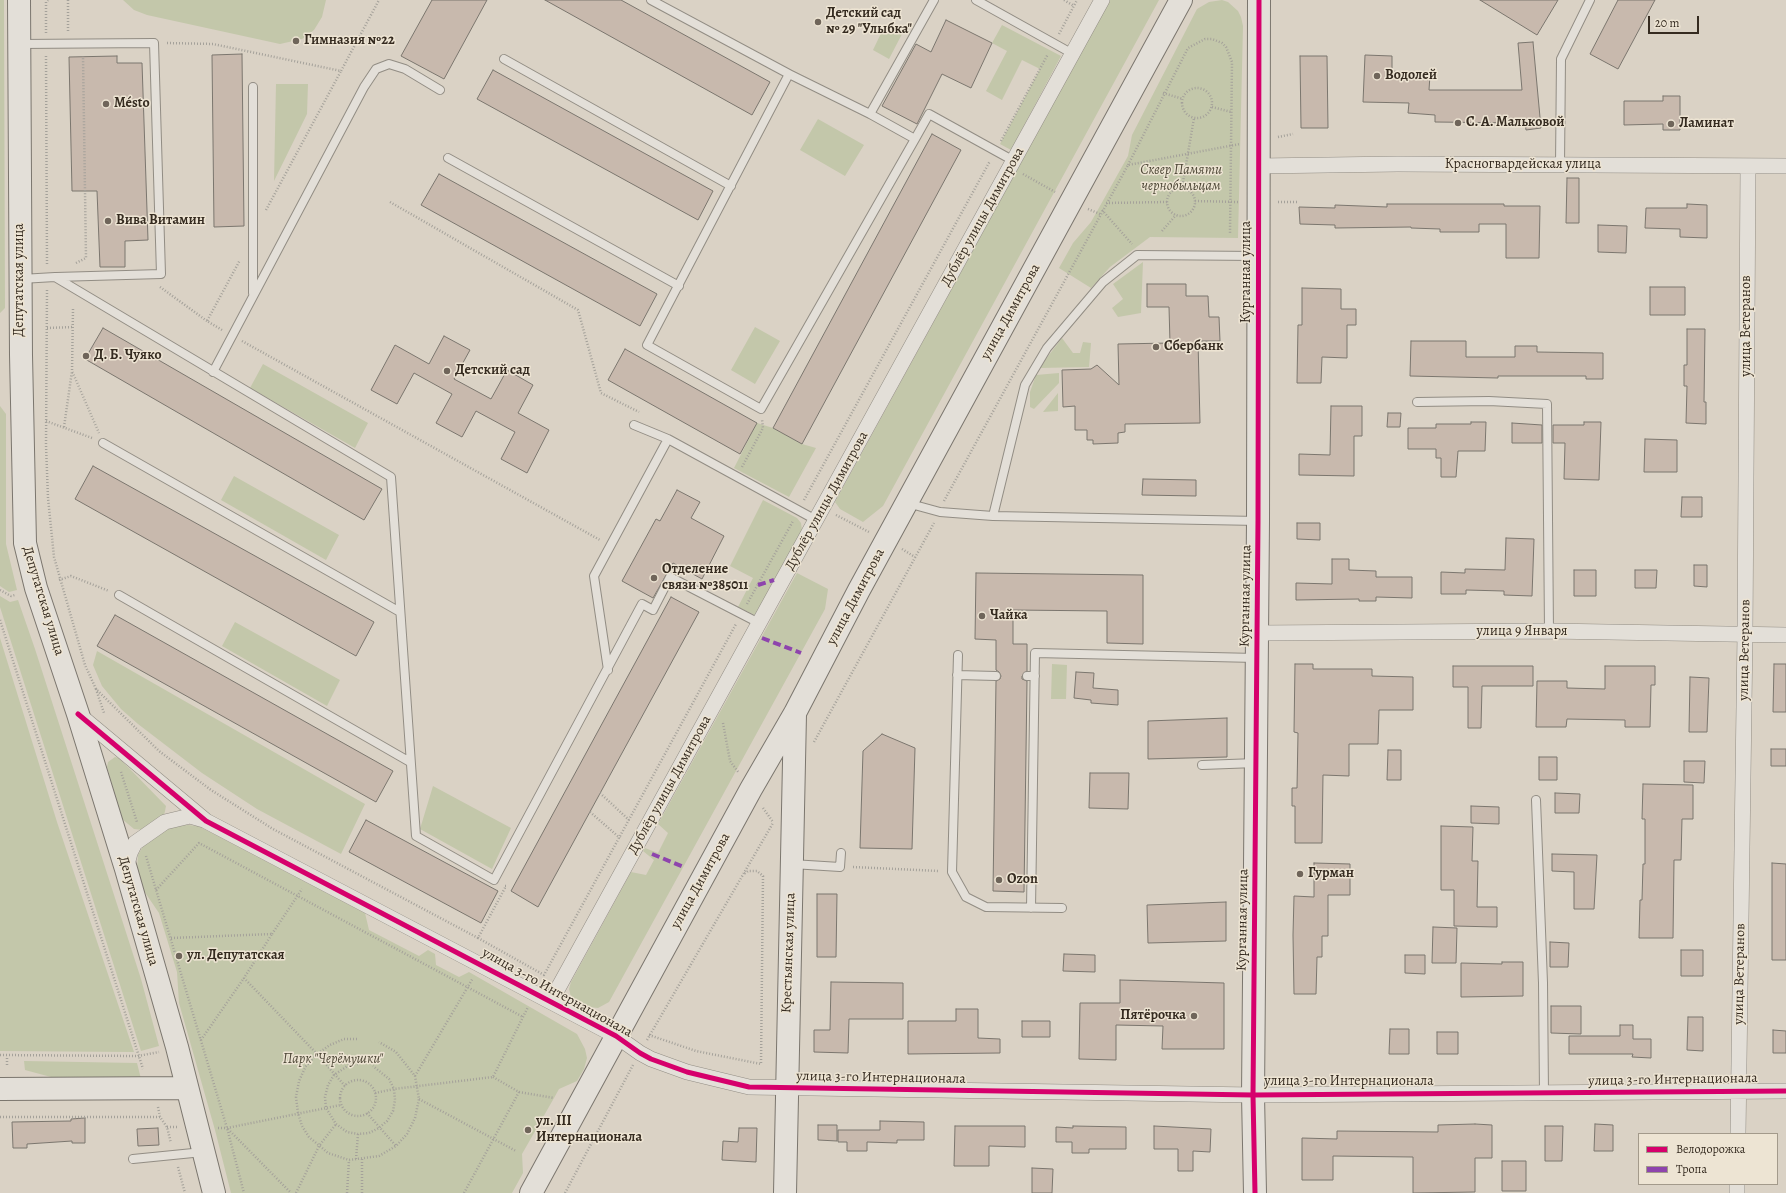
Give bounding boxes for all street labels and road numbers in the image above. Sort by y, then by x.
street label: Дублёр улицы Димитрова [938,145,1028,289]
street label: Красногвардейская улица [1445,157,1601,173]
street label: Курганная улица [1239,221,1255,323]
street label: Депутатская улица [12,223,28,337]
street label: улица Димитрова [978,261,1044,363]
street label: улица Ветеранов [1739,275,1755,377]
street label: Дублёр улицы Димитрова [782,429,872,573]
street label: Депутатская улица [18,544,68,658]
street label: Курганная улица [1237,545,1255,647]
street label: улица Димитрова [823,546,889,648]
street label: улица Ветеранов [1736,599,1754,701]
street label: улица 9 Января [1476,624,1568,640]
street label: Дублёр улицы Димитрова [625,713,715,857]
street label: улица Димитрова [668,830,734,932]
street label: Депутатская улица [114,854,162,968]
street label: Курганная улица [1234,869,1252,971]
street label: Крестьянская улица [779,893,799,1013]
street label: улица Ветеранов [1731,923,1749,1025]
street label: улица 3-го Интернационала [479,945,635,1041]
street label: улица 3-го Интернационала [796,1068,966,1088]
street label: улица 3-го Интернационала [1588,1070,1758,1090]
street label: улица 3-го Интернационала [1264,1074,1434,1090]

